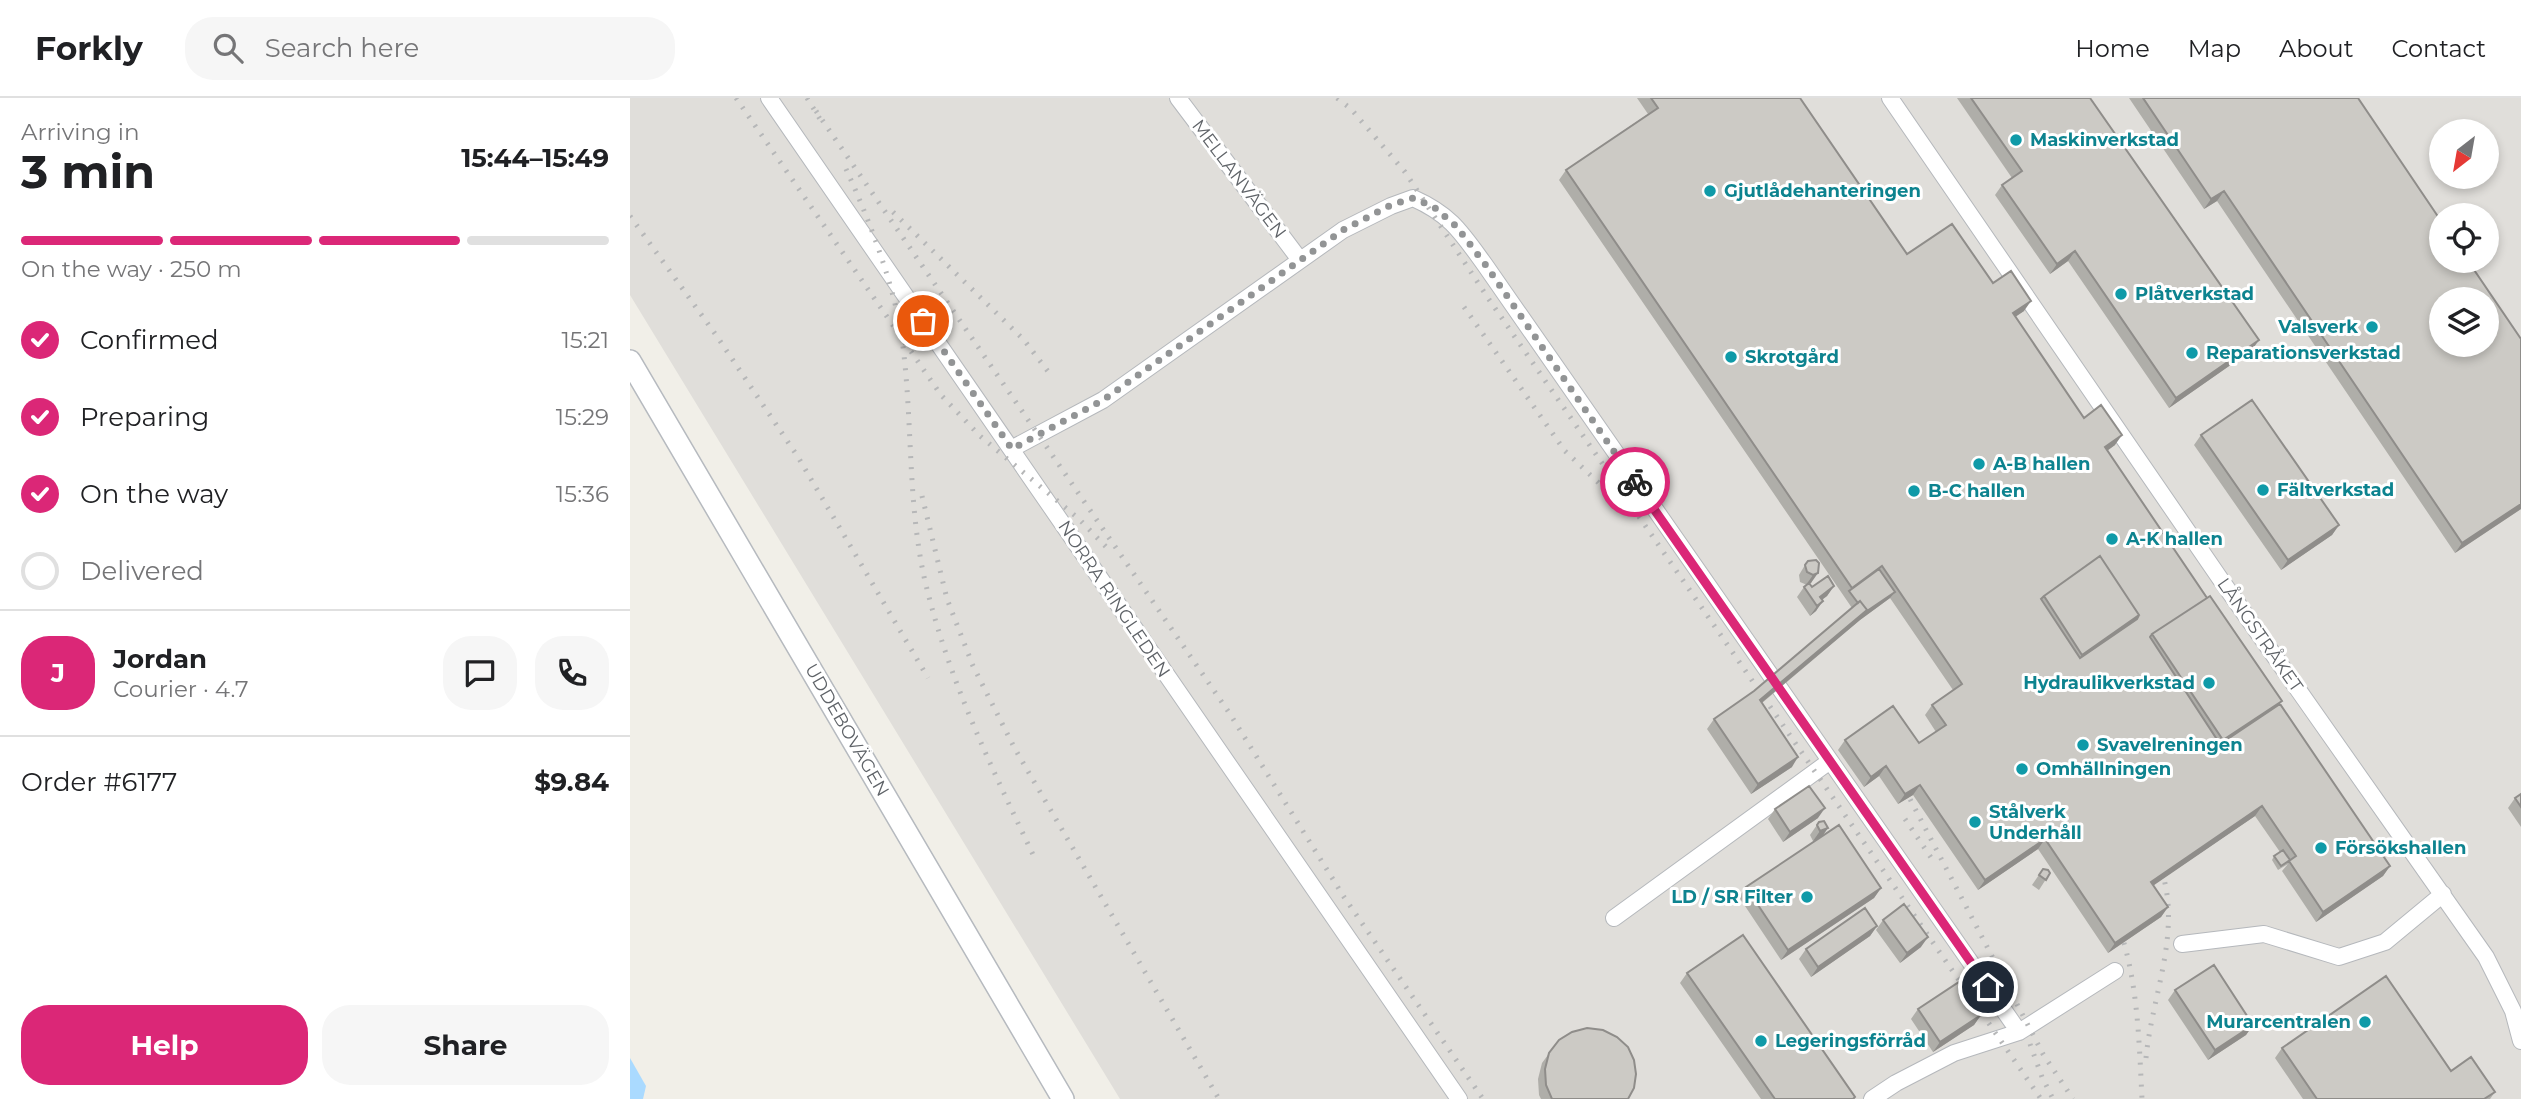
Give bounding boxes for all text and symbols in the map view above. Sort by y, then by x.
search box [185,17,675,80]
text: Forkly [35,28,143,68]
icon: search [209,29,247,67]
text: Search here [265,32,419,64]
text: Home [2075,34,2150,63]
text: Map [2188,34,2241,63]
text: About [2279,34,2353,63]
text: Contact [2391,34,2486,63]
street label: MELLANVÄGEN [1187,115,1291,243]
text: Arriving in [21,118,140,146]
north arrow [2429,119,2499,189]
map controls [2429,119,2499,357]
place label: Maskinverkstad [2030,129,2179,151]
marker: Maskinverkstad [2008,132,2024,148]
text: 15:44–15:49 [461,142,609,174]
text: 3 min [21,143,155,200]
place label: Gjutlådehanteringen [1724,180,1921,202]
marker: Gjutlådehanteringen [1702,183,1718,199]
button: locate [2429,203,2499,273]
text: On the way · 250 m [21,255,242,283]
place label: Plåtverkstad [2135,283,2254,305]
marker: Plåtverkstad [2113,286,2129,302]
button: layers [2429,287,2499,357]
pin [893,291,953,351]
icon: bag [904,302,942,340]
place label: Valsverk [2277,316,2358,338]
marker: Valsverk [2364,319,2380,335]
icon: check [21,321,59,359]
text: Confirmed [80,324,219,356]
text: 15:21 [561,326,609,354]
place label: Reparationsverkstad [2206,342,2401,364]
marker: Reparationsverkstad [2184,345,2200,361]
place label: Skrotgård [1745,346,1839,368]
marker: Skrotgård [1723,349,1739,365]
icon: check [21,398,59,436]
text: Preparing [80,401,209,433]
text: 15:29 [556,403,609,431]
courier [1600,447,1670,517]
place label: A-B hallen [1992,453,2090,475]
marker: A-B hallen [1971,456,1987,472]
icon: bike [1616,463,1654,501]
icon: check [21,475,59,513]
text: On the way [80,478,228,510]
place label: Fältverkstad [2277,479,2394,501]
text: 15:36 [556,480,609,508]
place label: B-C hallen [1928,480,2025,502]
marker: Fältverkstad [2255,482,2271,498]
marker: B-C hallen [1906,483,1922,499]
street label: NORRA RINGLEDEN [1053,516,1175,682]
place label: A-K hallen [2125,528,2223,550]
marker: A-K hallen [2104,531,2120,547]
text: Delivered [80,555,204,587]
street label: LÅNGSTRÅKET [2212,573,2309,697]
button: chat [443,636,517,710]
button: phone [535,636,609,710]
text: Jordan [113,643,207,675]
text: J [51,657,65,689]
street label: UDDEBOVÄGEN [800,660,894,800]
place label: Hydraulikverkstad [2023,672,2195,694]
text: Courier · 4.7 [113,675,249,703]
marker: Hydraulikverkstad [2201,675,2217,691]
place label: Svavelreningen [2097,734,2243,756]
marker: Svavelreningen [2075,737,2091,753]
place label: Omhällningen [2036,758,2171,780]
marker: Omhällningen [2014,761,2030,777]
text: Order #6177 [21,766,177,798]
text: $9.84 [534,766,609,798]
place label: Stålverk Underhåll [1989,801,2082,844]
marker: Stålverk Underhåll [1967,814,1983,830]
place label: Försökshallen [2335,837,2466,859]
marker: Försökshallen [2313,840,2329,856]
place label: LD / SR Filter [1671,886,1793,908]
marker: LD / SR Filter [1799,889,1815,905]
pin [1958,957,2018,1017]
icon: home [1969,968,2007,1006]
button: Help [21,1005,308,1085]
button: Share [322,1005,609,1085]
place label: Murarcentralen [2206,1011,2351,1033]
marker: Murarcentralen [2357,1014,2373,1030]
place label: Legeringsförråd [1775,1030,1926,1052]
marker: Legeringsförråd [1753,1033,1769,1049]

